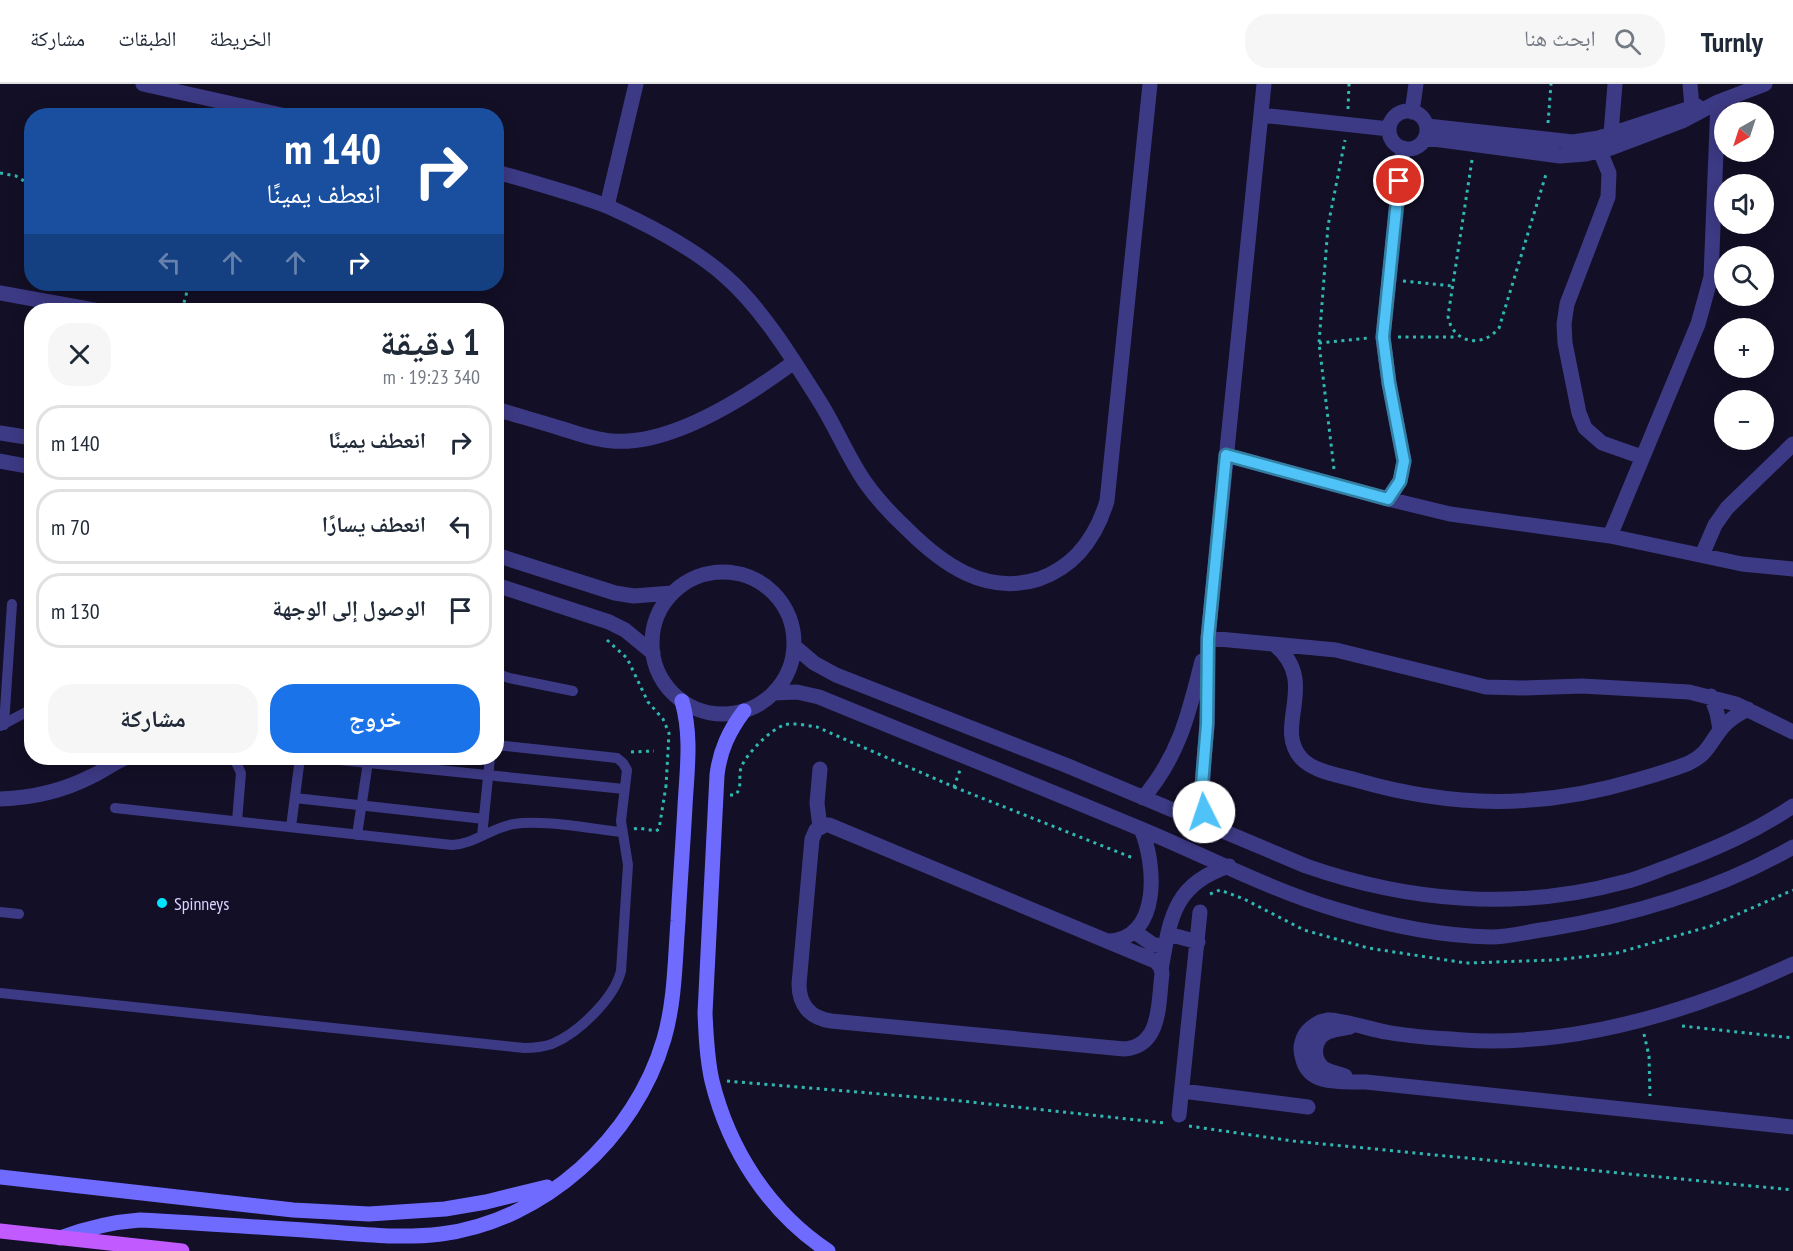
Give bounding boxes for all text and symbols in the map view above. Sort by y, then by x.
search box [1245,14,1665,68]
text: Turnly [1701,23,1763,60]
text: ابحث هنا [1524,24,1596,52]
text: مشاركة [30,25,85,52]
text: الطبقات [118,25,177,52]
text: الخريطة [210,25,271,52]
icon: search [1611,25,1644,58]
north arrow [1714,102,1774,162]
map controls [1714,102,1774,450]
text: 140 m [284,121,381,176]
icon: right [402,132,480,210]
pin [1373,155,1424,206]
icon: arrive [1382,164,1415,197]
button: sound [1714,174,1774,234]
text: انعطف يمينًا [266,176,381,210]
icon: left [153,246,186,279]
icon: ahead [216,246,249,279]
icon: ahead [279,246,312,279]
icon: right [342,246,375,279]
button: search [1714,246,1774,306]
text: 1 دقيقة [380,318,480,365]
button: + [1714,318,1774,378]
button: close [48,323,111,386]
text: 340 m · 19:23 [383,364,480,390]
button: − [1714,390,1774,450]
text: انعطف يمينًا [328,426,426,454]
icon: right [444,426,477,459]
text: 140 m [51,429,100,457]
text: انعطف يسارًا [322,510,426,538]
icon: left [444,510,477,543]
text: 70 m [51,513,90,541]
text: الوصول إلى الوجهة [272,594,426,622]
icon: arrive [444,594,477,627]
text: 130 m [51,597,100,625]
button: مشاركة [48,684,258,753]
button: خروج [270,684,480,753]
position arrow [1172,780,1236,844]
place label: Spinneys [174,892,229,915]
marker: Spinneys [155,896,169,910]

